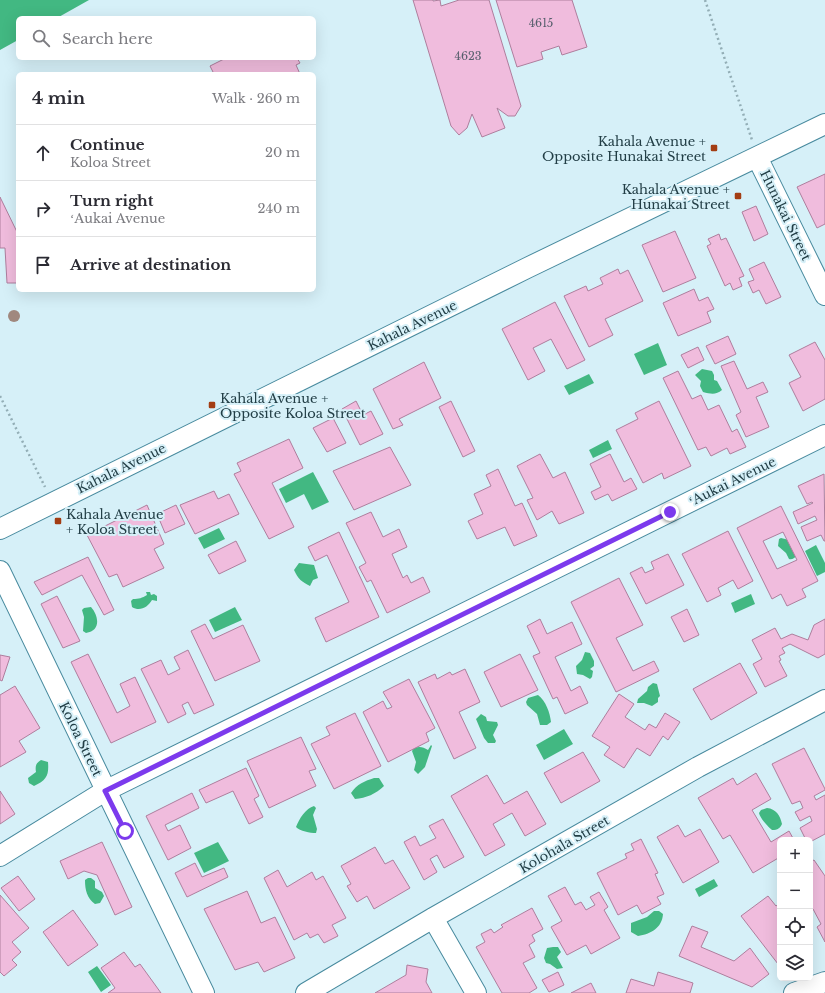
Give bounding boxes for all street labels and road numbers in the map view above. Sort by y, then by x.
street label: Hunakai Street [756,167,815,264]
street label: Kahala Avenue [365,296,460,354]
street label: Kahala Avenue [74,439,169,497]
street label: ʻAukai Avenue [686,453,779,510]
street label: Koloa Street [55,699,106,779]
street label: Kolohala Street [516,812,612,877]

